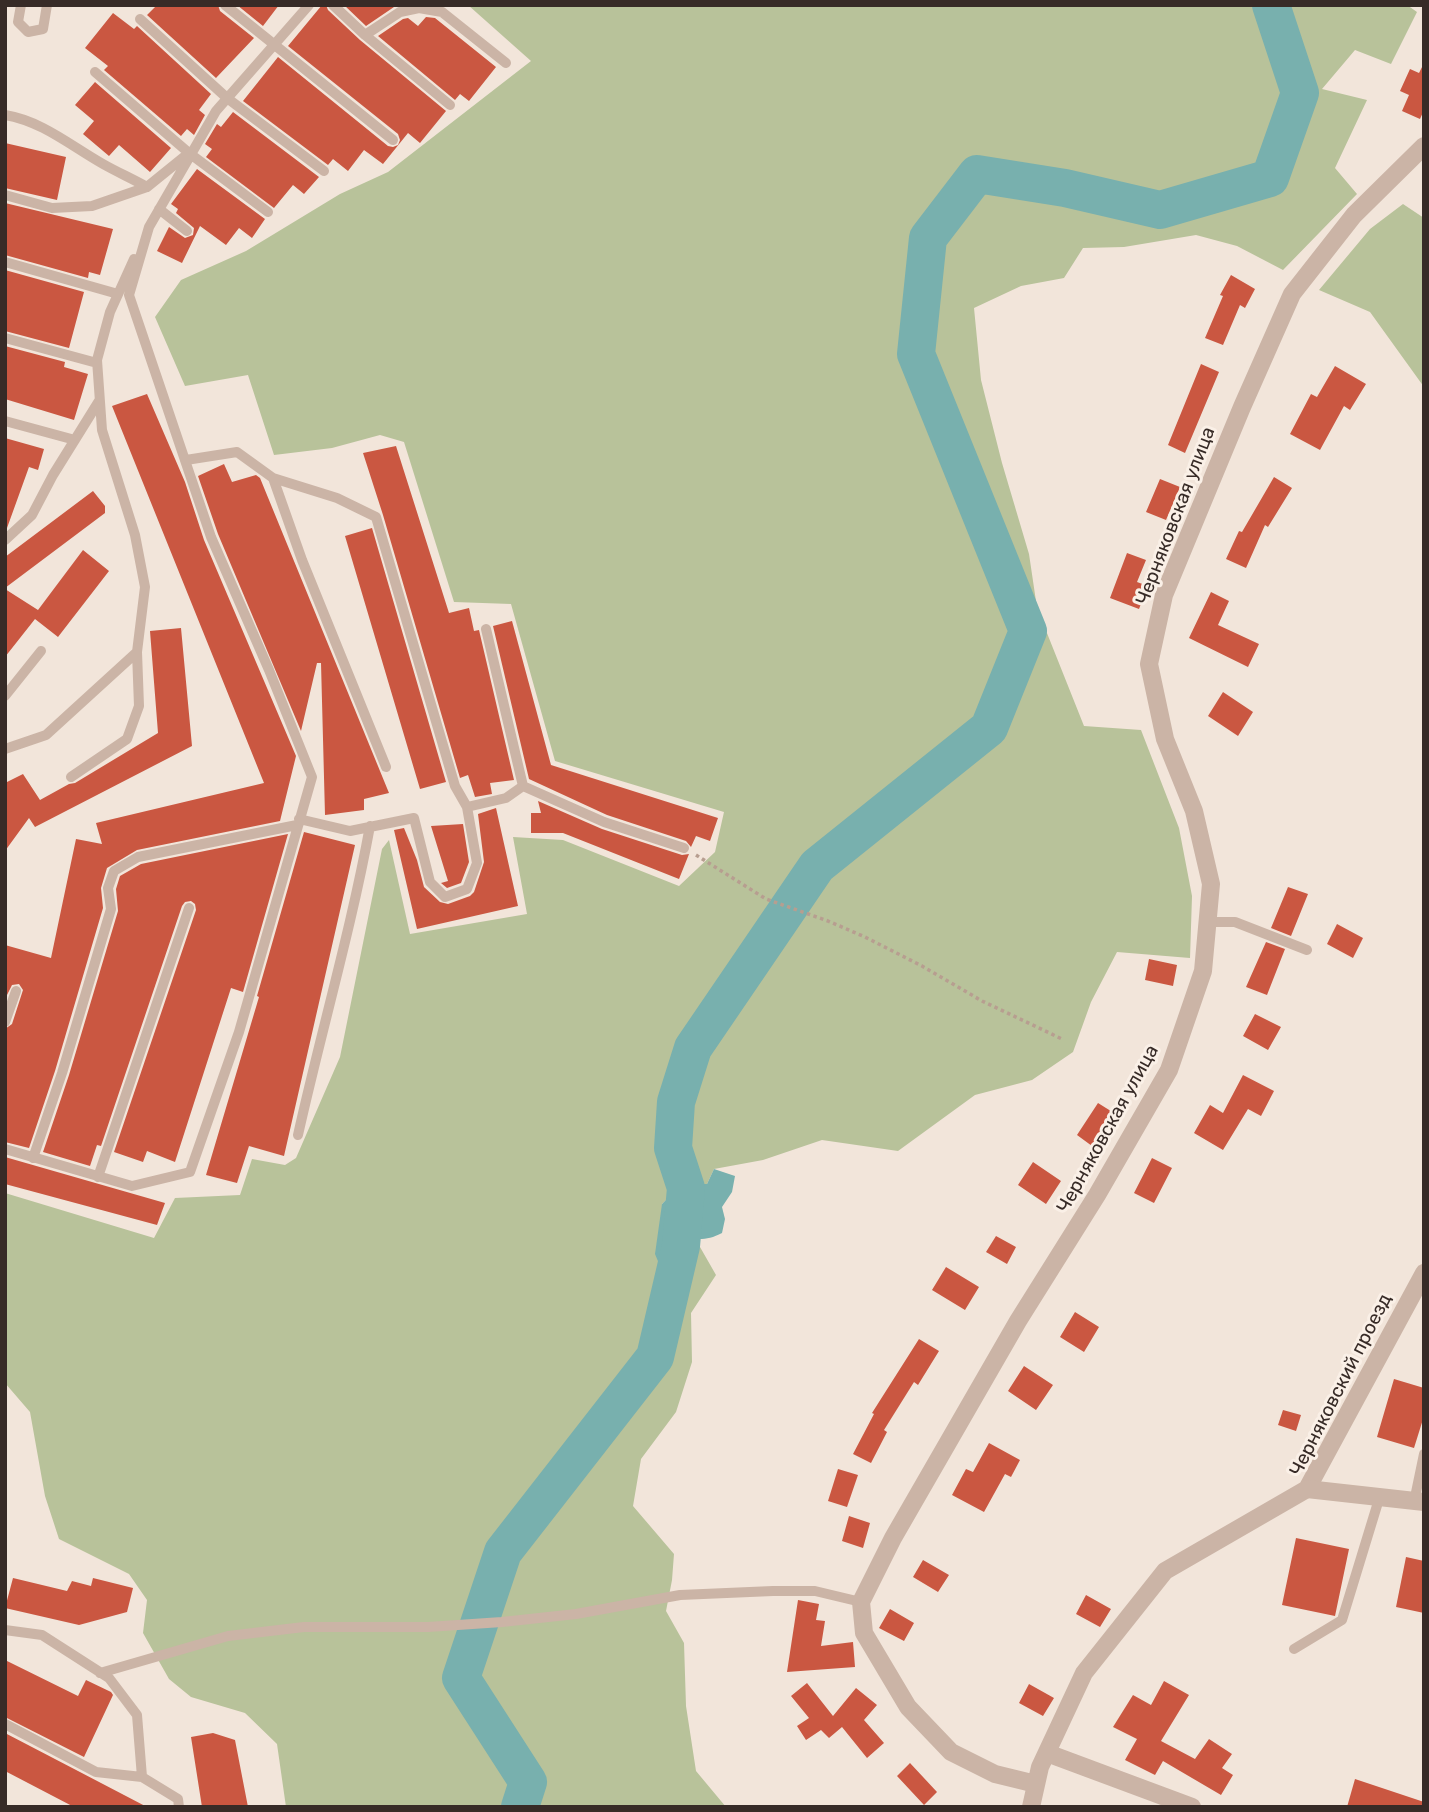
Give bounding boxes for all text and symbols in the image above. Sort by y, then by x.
street label: Черняковская улица [1132,424,1220,608]
street label: Черняковская улица [1052,1041,1164,1217]
street label: Черняковский проезд [1285,1290,1397,1480]

